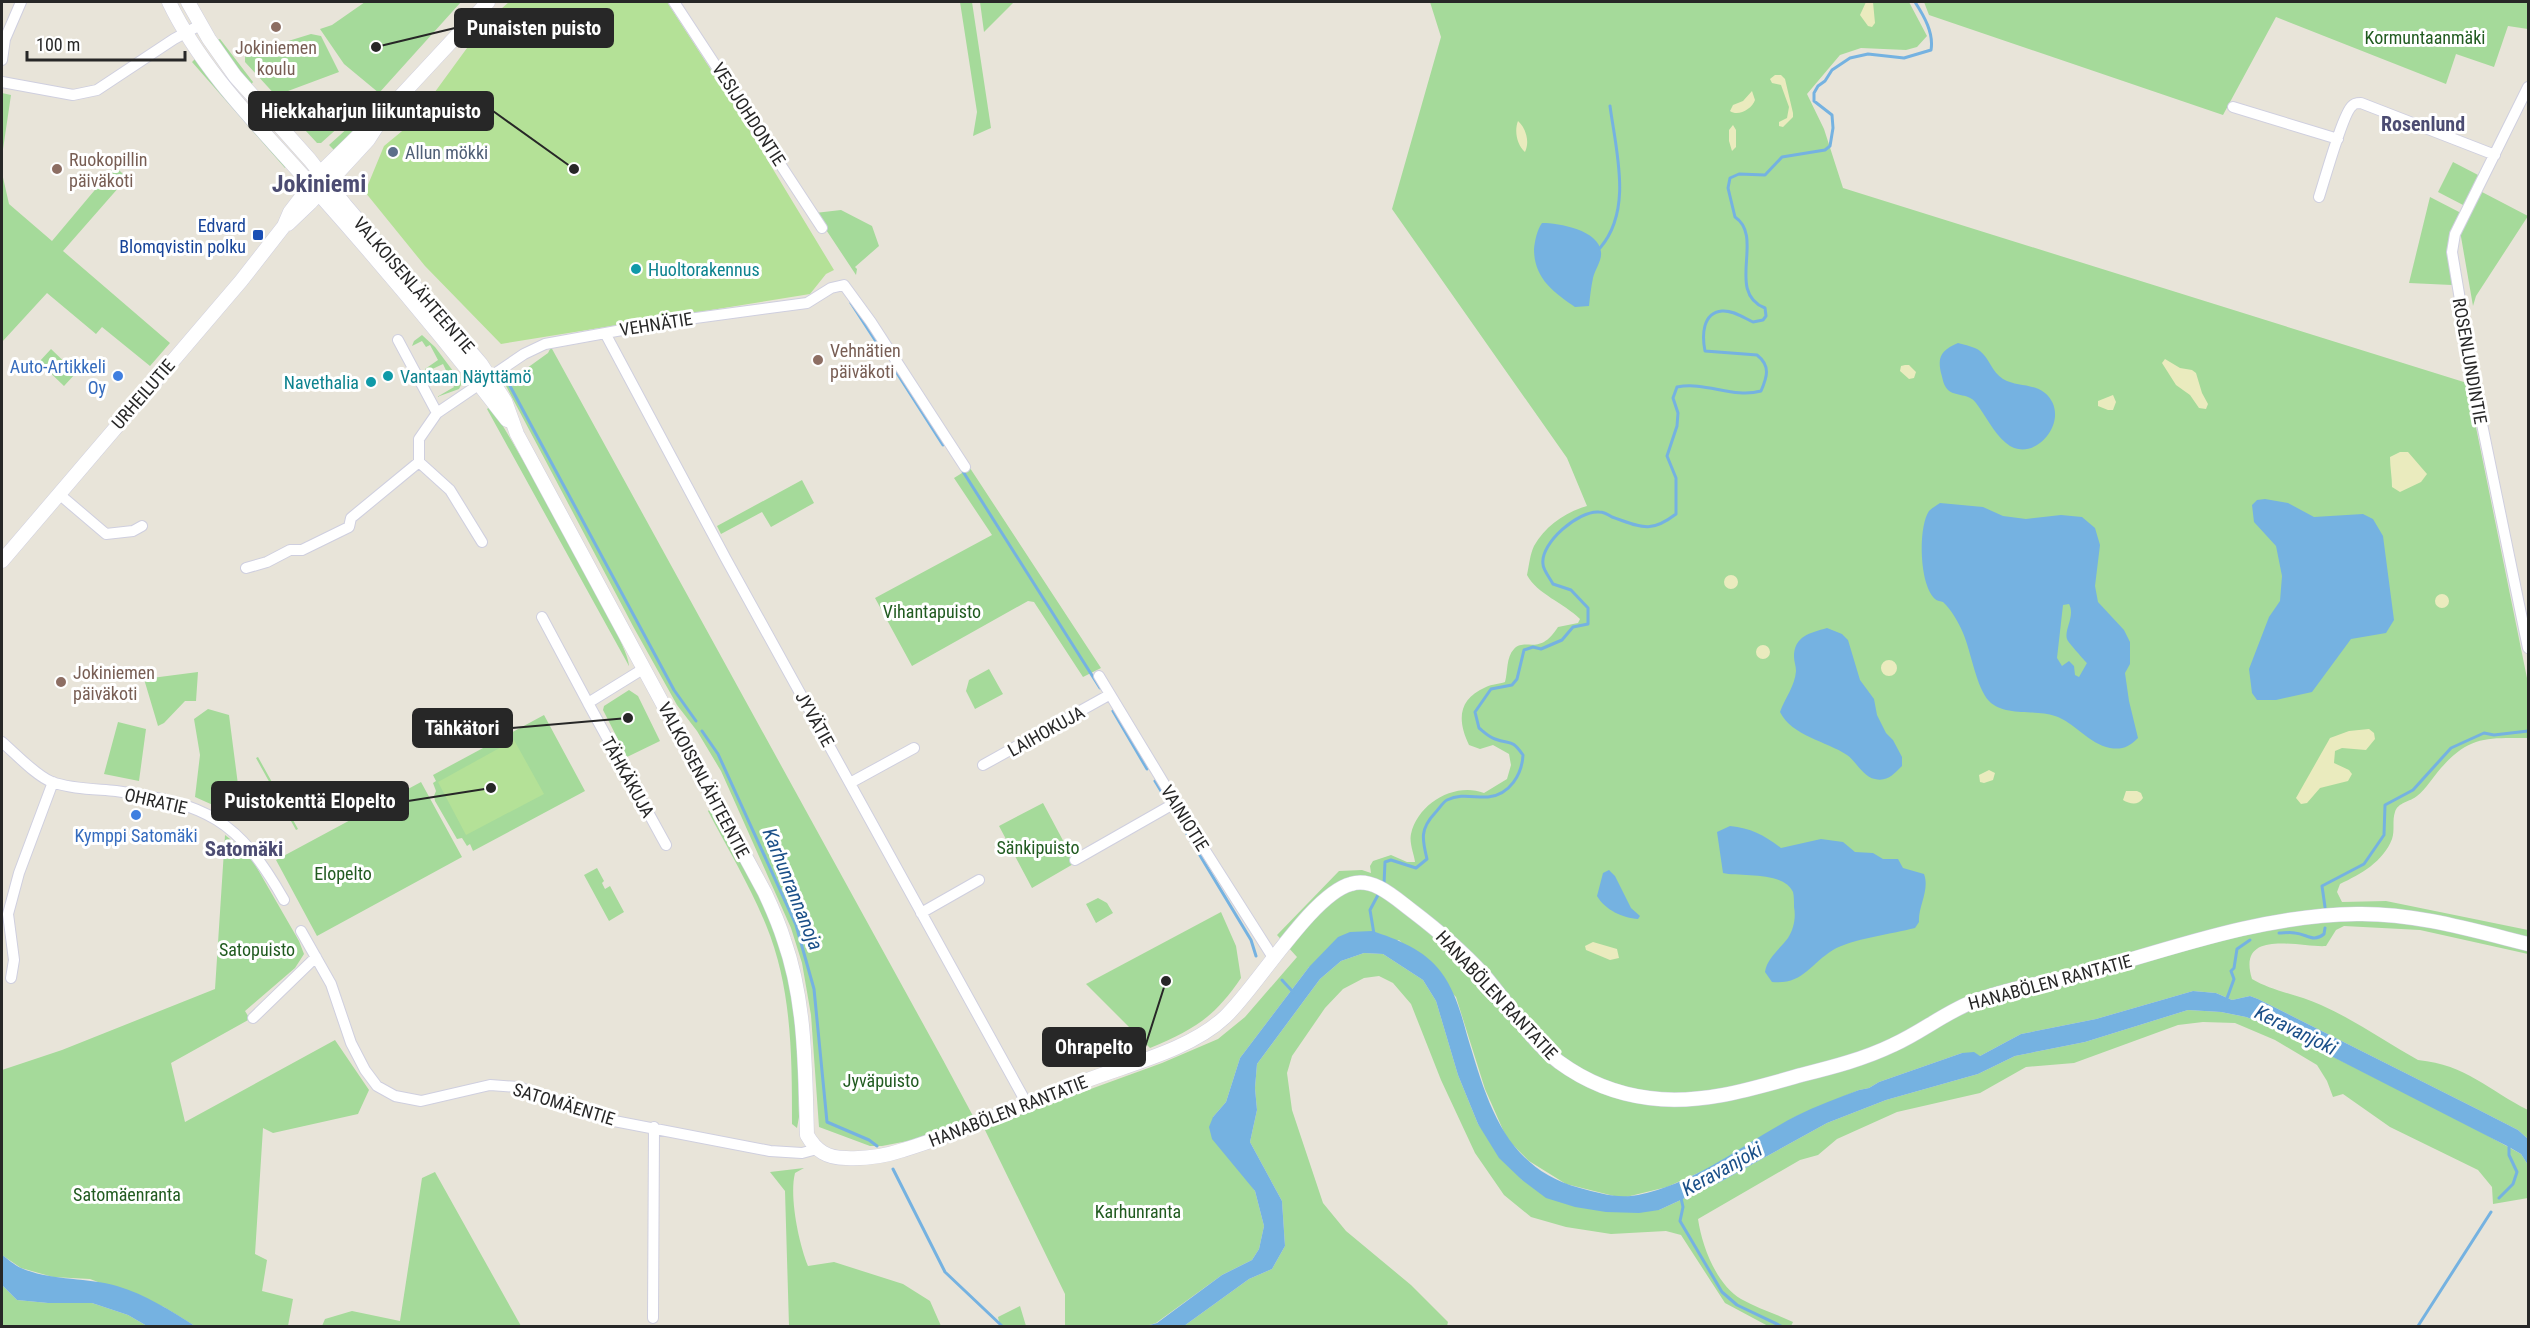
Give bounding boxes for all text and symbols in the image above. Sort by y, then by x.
callout: Punaisten puisto [455,9,613,47]
text: Punaisten puisto [467,16,601,40]
marker: Jokiniemen koulu [269,20,283,34]
scale bar [27,24,184,62]
park label: Kormuntaanmäki [2365,27,2485,48]
text: 100 m [36,34,80,55]
place label: Jokiniemen koulu [235,37,317,79]
street label: VESIJOHDONTIE [708,59,790,169]
callout: Hiekkaharjun liikuntapuisto [249,92,493,130]
text: Hiekkaharjun liikuntapuisto [261,99,481,123]
district label: Rosenlund [2381,112,2465,136]
place label: Allun mökki [405,142,488,163]
marker: Allun mökki [386,145,400,159]
place label: Ruokopillin päiväkoti [69,149,148,191]
marker: Ruokopillin päiväkoti [50,162,64,176]
district label: Jokiniemi [272,170,366,198]
street label: VALKOISENLÄHTEENTIE [349,213,479,357]
place label: Edvard Blomqvistin polku [119,215,246,257]
marker: Edvard Blomqvistin polku [251,228,265,242]
place label: Huoltorakennus [648,259,760,280]
marker: Huoltorakennus [629,262,643,276]
street label: ROSENLUNDINTIE [2449,296,2491,426]
street label: VEHNÄTIE [618,308,694,340]
place label: Vehnätien päiväkoti [830,340,901,382]
marker: Vehnätien päiväkoti [811,353,825,367]
street label: URHEILUTIE [107,355,179,433]
place label: Auto-Artikkeli Oy [10,356,106,398]
place label: Vantaan Näyttämö [400,366,531,387]
marker: Auto-Artikkeli Oy [111,369,125,383]
marker: Vantaan Näyttämö [381,369,395,383]
place label: Navethalia [284,372,359,393]
marker: Navethalia [364,375,378,389]
park label: Vihantapuisto [883,601,981,622]
place label: Jokiniemen päiväkoti [73,662,155,704]
marker: Jokiniemen päiväkoti [54,675,68,689]
street label: JYVÄTIE [791,688,839,750]
street label: VALKOISENLÄHTEENTIE [654,698,754,862]
street label: LAIHOKUJA [1004,701,1089,761]
callout: Tähkätori [413,709,512,747]
text: Tähkätori [425,716,499,740]
street label: TÄHKÄKUJA [597,733,659,822]
street label: VAINIOTIE [1157,781,1213,855]
callout: Puistokenttä Elopelto [212,782,408,820]
street label: OHRATIE [123,784,189,818]
text: Puistokenttä Elopelto [224,789,396,813]
marker: Kymppi Satomäki [129,808,143,822]
water label: Karhunrannanoja [758,824,828,954]
place label: Kymppi Satomäki [74,825,198,846]
district label: Satomäki [205,837,283,861]
park label: Sänkipuisto [996,837,1080,858]
park label: Elopelto [314,863,372,884]
street label: HANABÖLEN RANTATIE [1432,926,1562,1064]
park label: Satopuisto [219,939,295,960]
street label: HANABÖLEN RANTATIE [1966,950,2134,1014]
water label: Keravanjoki [2251,1000,2341,1060]
callout: Ohrapelto [1043,1028,1145,1066]
text: Ohrapelto [1055,1035,1133,1059]
park label: Jyväpuisto [843,1070,919,1091]
street label: HANABÖLEN RANTATIE [926,1071,1090,1151]
street label: SATOMÄENTIE [511,1079,617,1129]
water label: Keravanjoki [1678,1137,1767,1201]
park label: Satomäenranta [73,1184,181,1205]
park label: Karhunranta [1095,1201,1181,1222]

